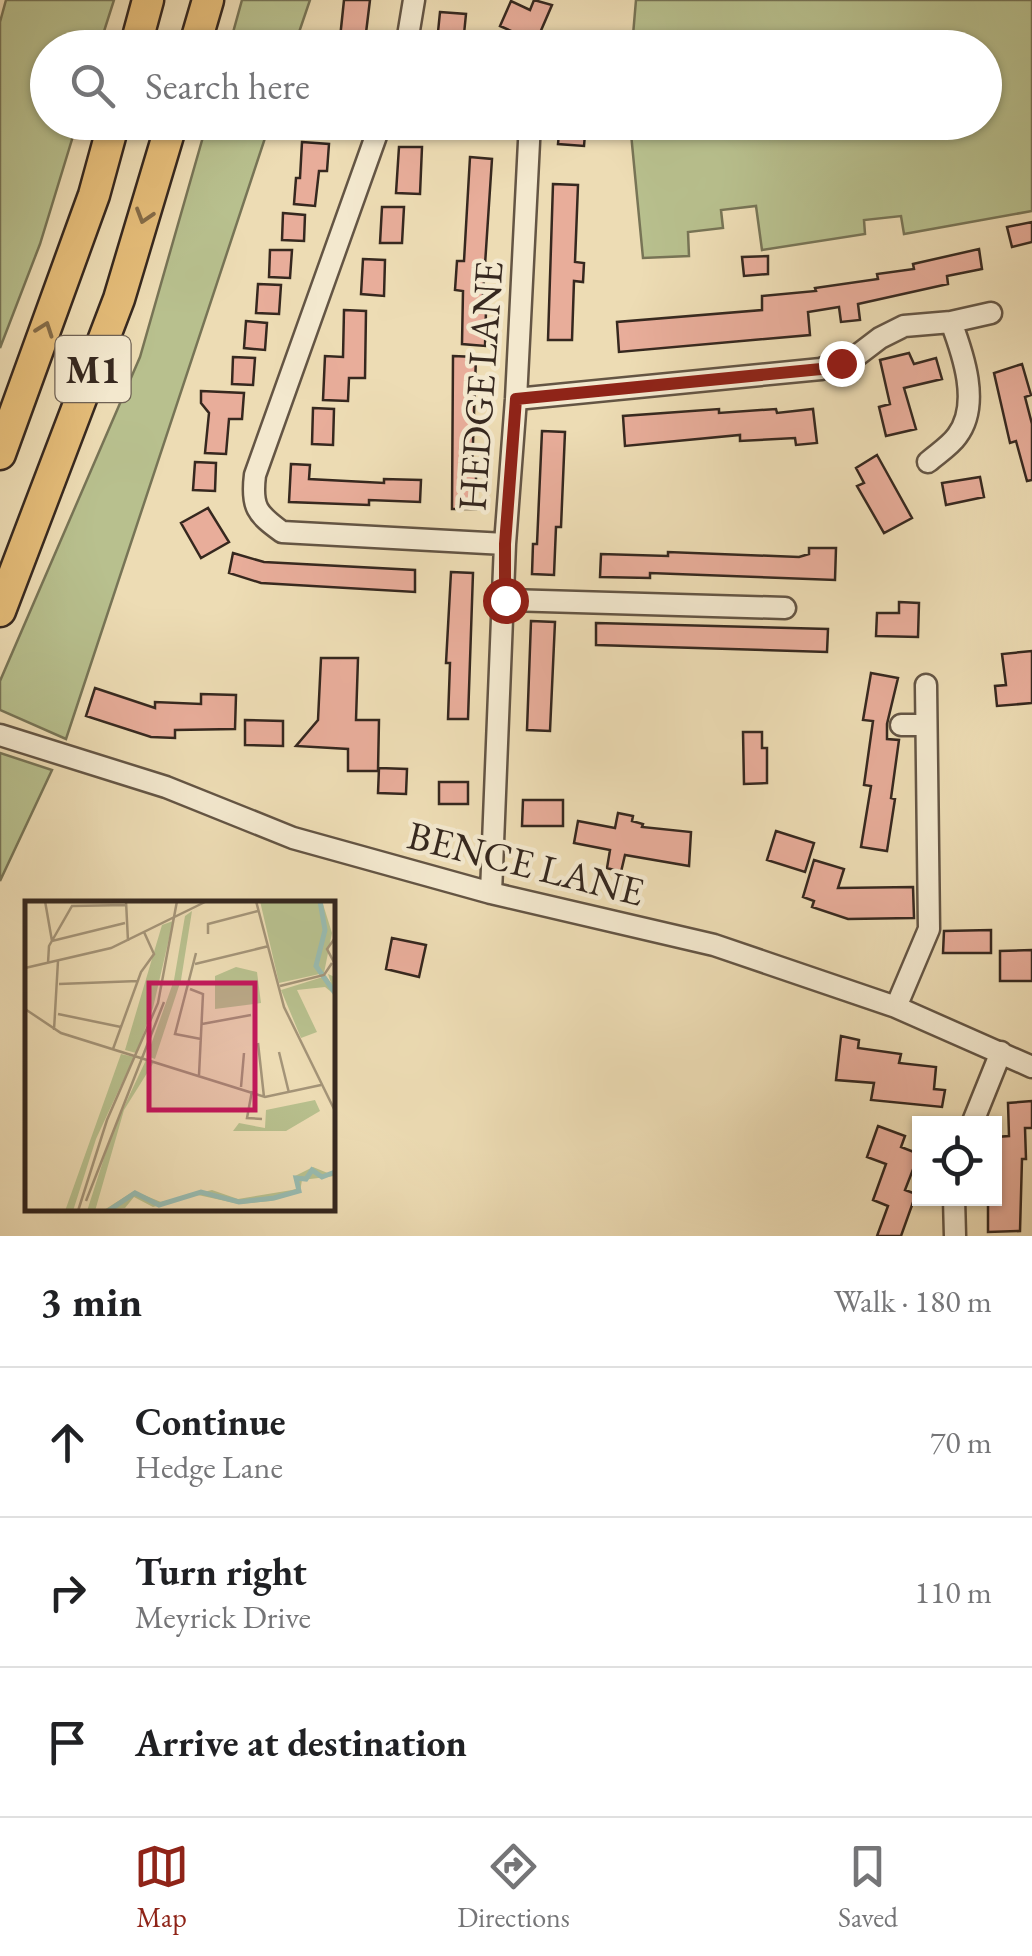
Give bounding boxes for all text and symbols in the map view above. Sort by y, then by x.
search box [30,30,1002,140]
icon: search [65,58,120,113]
text: Search here [145,61,310,110]
one-way arrow [135,207,156,224]
street label: HEDGE LANE [445,259,515,513]
one-way arrow [33,322,54,339]
road number: M1 [56,336,130,402]
route end [819,341,865,387]
route start [483,578,529,624]
street label: BENCE LANE [402,809,650,917]
inset map [25,901,335,1211]
map controls [912,1116,1002,1206]
button: locate [912,1116,1002,1206]
text: 3 min [40,1274,142,1329]
text: Walk · 180 m [834,1280,992,1322]
text: Continue [135,1397,286,1446]
icon: ahead [40,1415,95,1470]
text: 70 m [930,1421,992,1463]
text: Hedge Lane [135,1446,283,1488]
text: Turn right [135,1547,307,1596]
icon: right [40,1565,95,1620]
text: 110 m [915,1571,992,1613]
text: Meyrick Drive [135,1596,311,1638]
icon: arrive [40,1715,95,1770]
text: Arrive at destination [135,1718,467,1767]
tab: Map [134,1839,189,1935]
tab: Directions [457,1839,570,1935]
tab: Saved [838,1839,898,1935]

